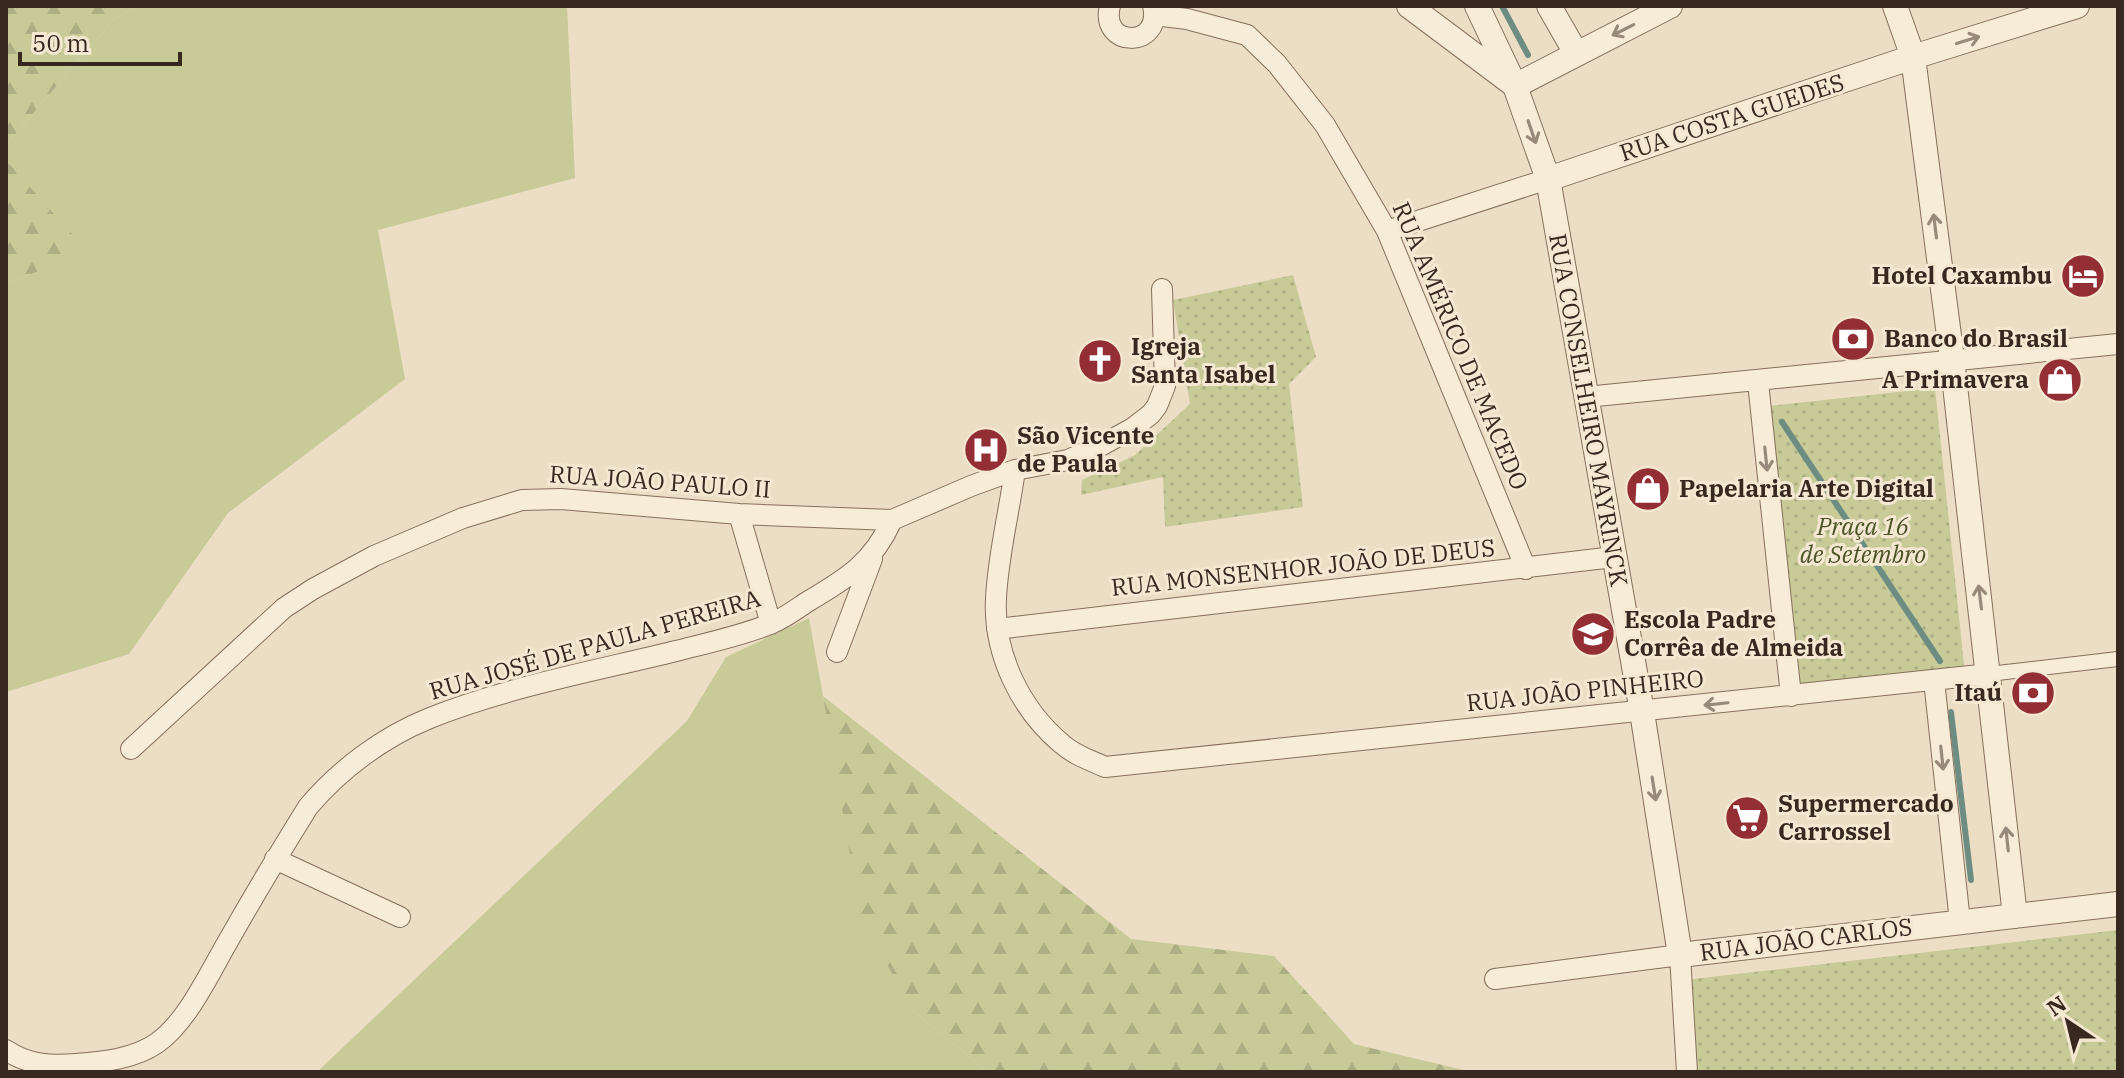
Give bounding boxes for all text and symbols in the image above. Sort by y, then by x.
scale bar [20,16,180,66]
one-way arrow [1612,22,1636,38]
text: 50 m [32,27,89,59]
one-way arrow [1954,32,1980,47]
street label: RUA COSTA GUEDES [1615,66,1848,168]
one-way arrow [1525,120,1540,145]
street label: RUA AMÉRICO DE MACEDO [1386,197,1536,495]
one-way arrow [1927,214,1942,239]
street label: RUA CONSELHEIRO MAYRINCK [1542,231,1636,589]
hotel icon: Hotel Caxambu [2059,252,2107,300]
place label: Hotel Caxambu [1872,259,2052,291]
bank icon: Banco do Brasil [1829,315,1877,363]
place label: Banco do Brasil [1884,322,2068,354]
place label: Igreja Santa Isabel [1131,330,1276,390]
church icon: Igreja Santa Isabel [1076,337,1124,385]
shop icon: A Primavera [2036,356,2084,404]
place label: A Primavera [1882,363,2029,395]
place label: São Vicente de Paula [1017,419,1154,479]
hospital icon: São Vicente de Paula [962,426,1010,474]
one-way arrow [1758,445,1773,472]
street label: RUA JOÃO PAULO II [548,457,772,505]
shop icon: Papelaria Arte Digital [1624,465,1672,513]
place label: Papelaria Arte Digital [1679,472,1934,504]
park label: Praça 16 de Setembro [1800,510,1926,570]
street label: RUA MONSENHOR JOÃO DE DEUS [1109,531,1496,603]
street label: RUA JOSÉ DE PAULA PEREIRA [425,581,765,707]
one-way arrow [1972,584,1987,611]
place label: Escola Padre Corrêa de Almeida [1624,603,1843,663]
school or university icon: Escola Padre Corrêa de Almeida [1569,610,1617,658]
street label: RUA JOÃO PINHEIRO [1465,662,1705,718]
bank icon: Itaú [2009,669,2057,717]
place label: Itaú [1955,676,2002,708]
one-way arrow [1704,696,1730,711]
one-way arrow [1935,744,1950,771]
one-way arrow [1647,776,1662,801]
place label: Supermercado Carrossel [1778,787,1954,847]
supermarket icon: Supermercado Carrossel [1723,794,1771,842]
one-way arrow [1999,826,2014,853]
street label: RUA JOÃO CARLOS [1698,910,1914,968]
north arrow [2028,982,2108,1062]
text: N [2041,988,2072,1022]

